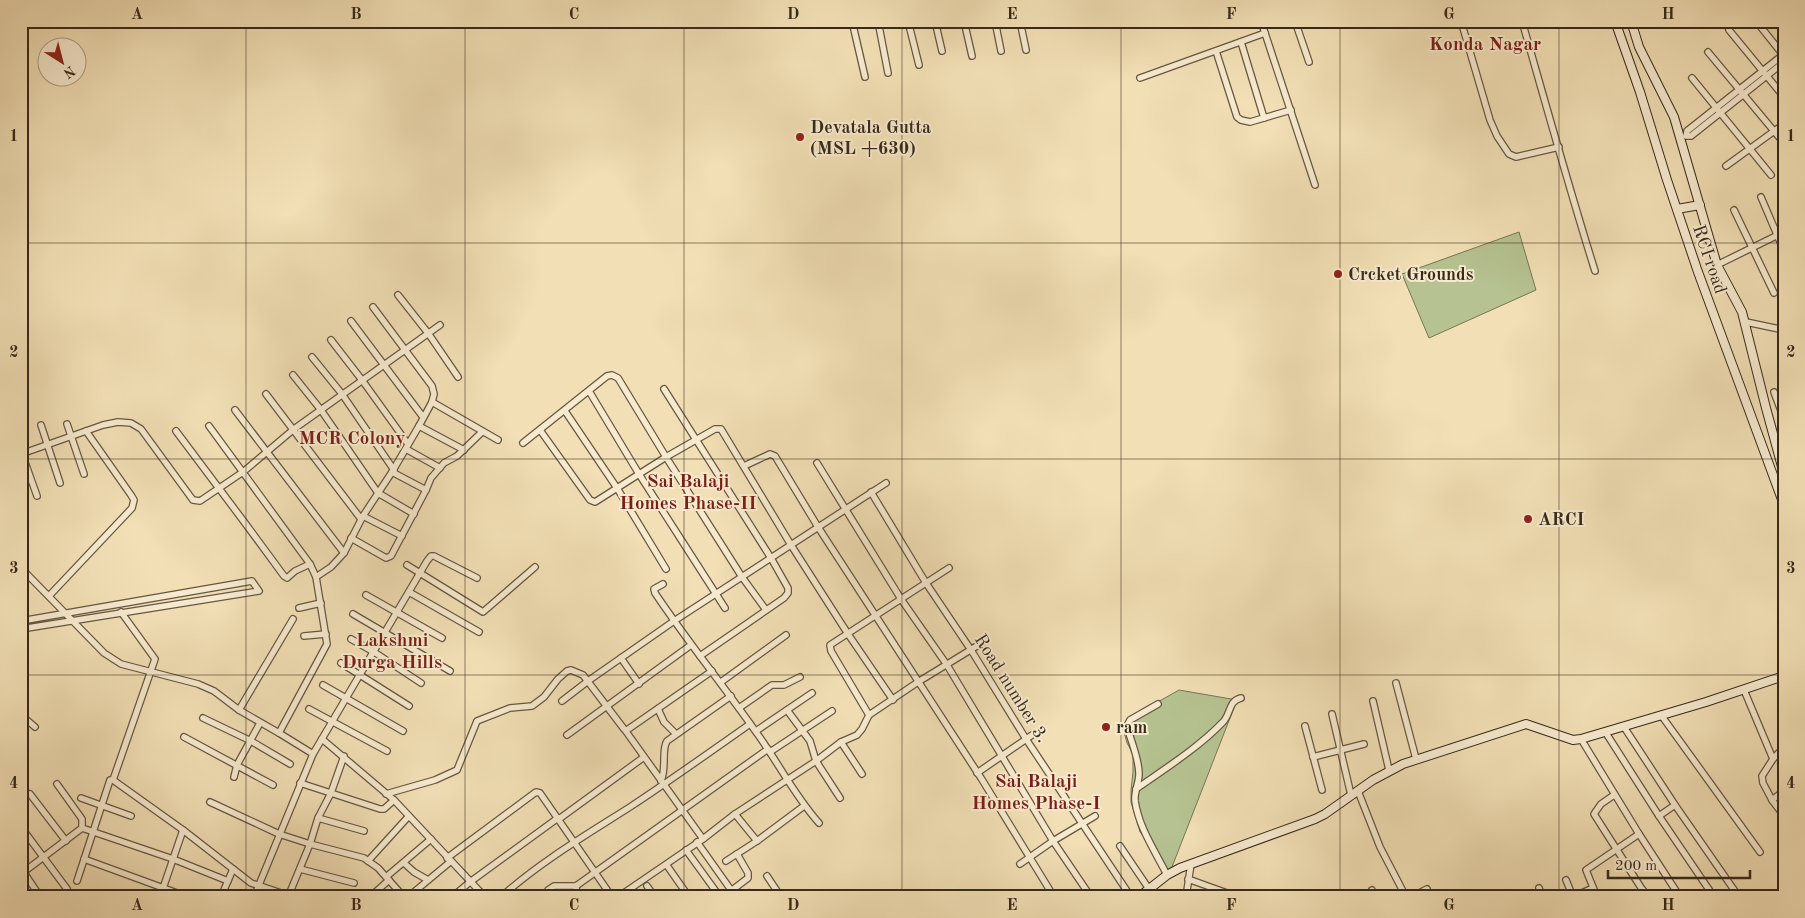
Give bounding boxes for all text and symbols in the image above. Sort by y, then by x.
text: A [131,7,143,23]
text: B [350,7,362,23]
text: C [569,7,579,23]
text: D [787,7,799,23]
text: E [1006,7,1018,23]
text: F [1226,7,1237,23]
text: G [1443,7,1455,23]
text: H [1661,7,1675,23]
district label: Konda Nagar [1429,36,1541,55]
north arrow [38,38,88,88]
text: N [60,63,77,81]
place label: Devatala Gutta (MSL +630) [810,119,931,158]
text: 1 [9,129,19,145]
text: 1 [1786,129,1796,145]
marker: Devatala Gutta (MSL +630) [794,131,806,143]
street label: RCI road [1689,223,1729,296]
place label: Crcket Grounds [1348,266,1474,284]
marker: Crcket Grounds [1332,268,1344,280]
text: 2 [9,345,19,361]
text: 2 [1786,345,1796,361]
district label: MCR Colony [299,430,405,449]
district label: Sai Balaji Homes Phase-II [619,473,757,514]
place label: ARCI [1538,511,1585,529]
marker: ARCI [1522,513,1534,525]
text: 3 [9,561,19,577]
text: 3 [1786,561,1796,577]
street label: Road number 3. [971,631,1052,746]
district label: Lakshmi Durga Hills [342,632,442,673]
place label: ram [1116,719,1147,737]
marker: ram [1100,721,1112,733]
district label: Sai Balaji Homes Phase-I [971,773,1101,814]
text: 4 [9,776,19,792]
text: 4 [1786,776,1796,792]
scale bar [1608,848,1750,880]
text: 200 m [1615,859,1657,874]
text: A [131,898,143,914]
text: B [350,898,362,914]
text: C [569,898,579,914]
text: D [787,898,799,914]
text: E [1006,898,1018,914]
text: F [1226,898,1237,914]
text: G [1443,898,1455,914]
text: H [1661,898,1675,914]

